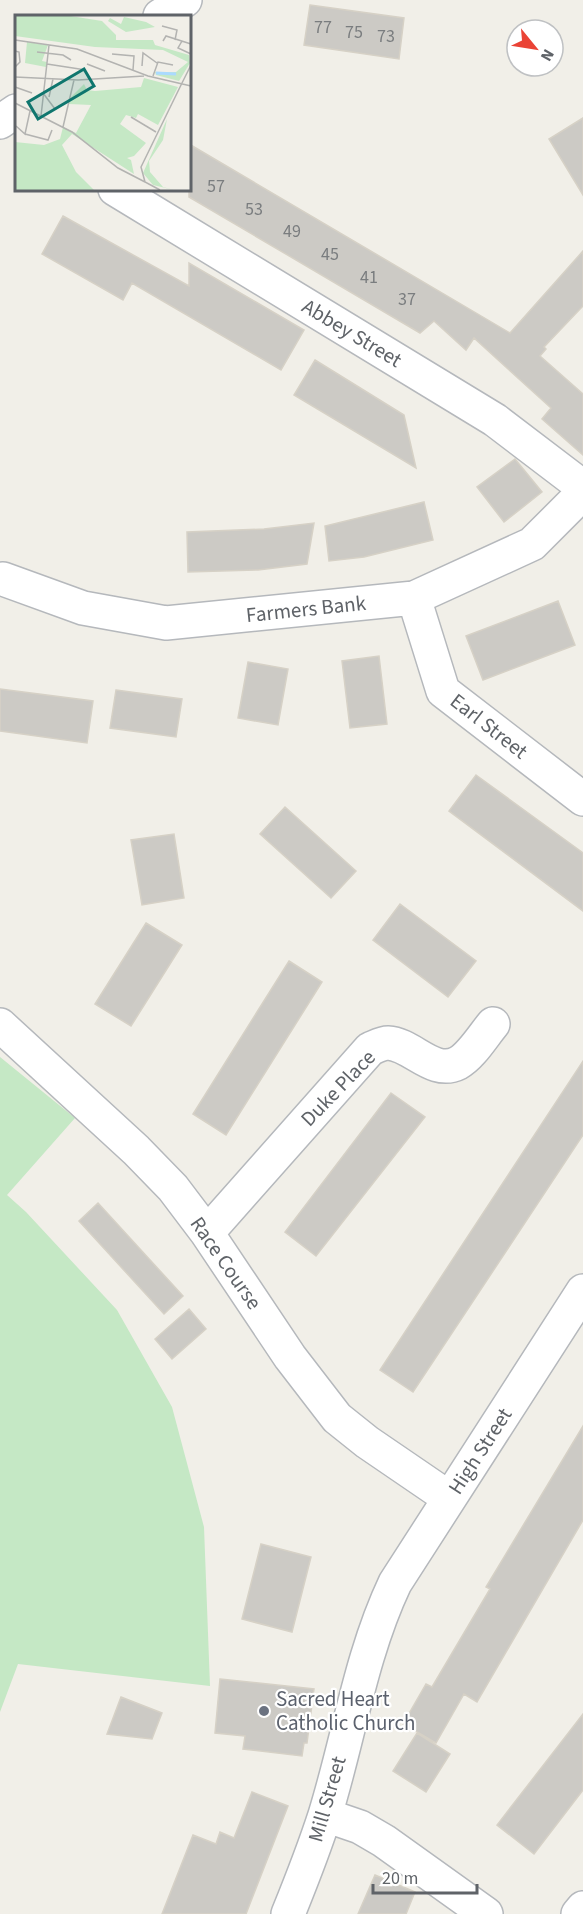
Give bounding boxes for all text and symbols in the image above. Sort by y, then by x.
inset map [15,15,190,190]
house number: 77 [314,15,332,40]
north arrow [505,18,565,78]
house number: 75 [345,20,363,45]
house number: 73 [377,24,395,49]
text: N [535,45,559,65]
house number: 57 [207,174,225,199]
house number: 53 [245,197,263,222]
house number: 49 [283,219,301,244]
house number: 45 [321,242,339,267]
house number: 41 [360,265,378,290]
house number: 37 [398,287,416,312]
street label: Abbey Street [296,291,408,375]
street label: Farmers Bank [245,588,368,630]
street label: Earl Street [444,686,534,766]
street label: Duke Place [294,1043,382,1133]
street label: Race Course [183,1210,269,1316]
street label: High Street [441,1402,519,1500]
place label: Sacred Heart Catholic Church [276,1684,415,1738]
marker: Sacred Heart Catholic Church [257,1704,271,1718]
street label: Mill Street [300,1753,354,1845]
scale bar [373,1857,476,1895]
text: 20 m [382,1866,418,1891]

